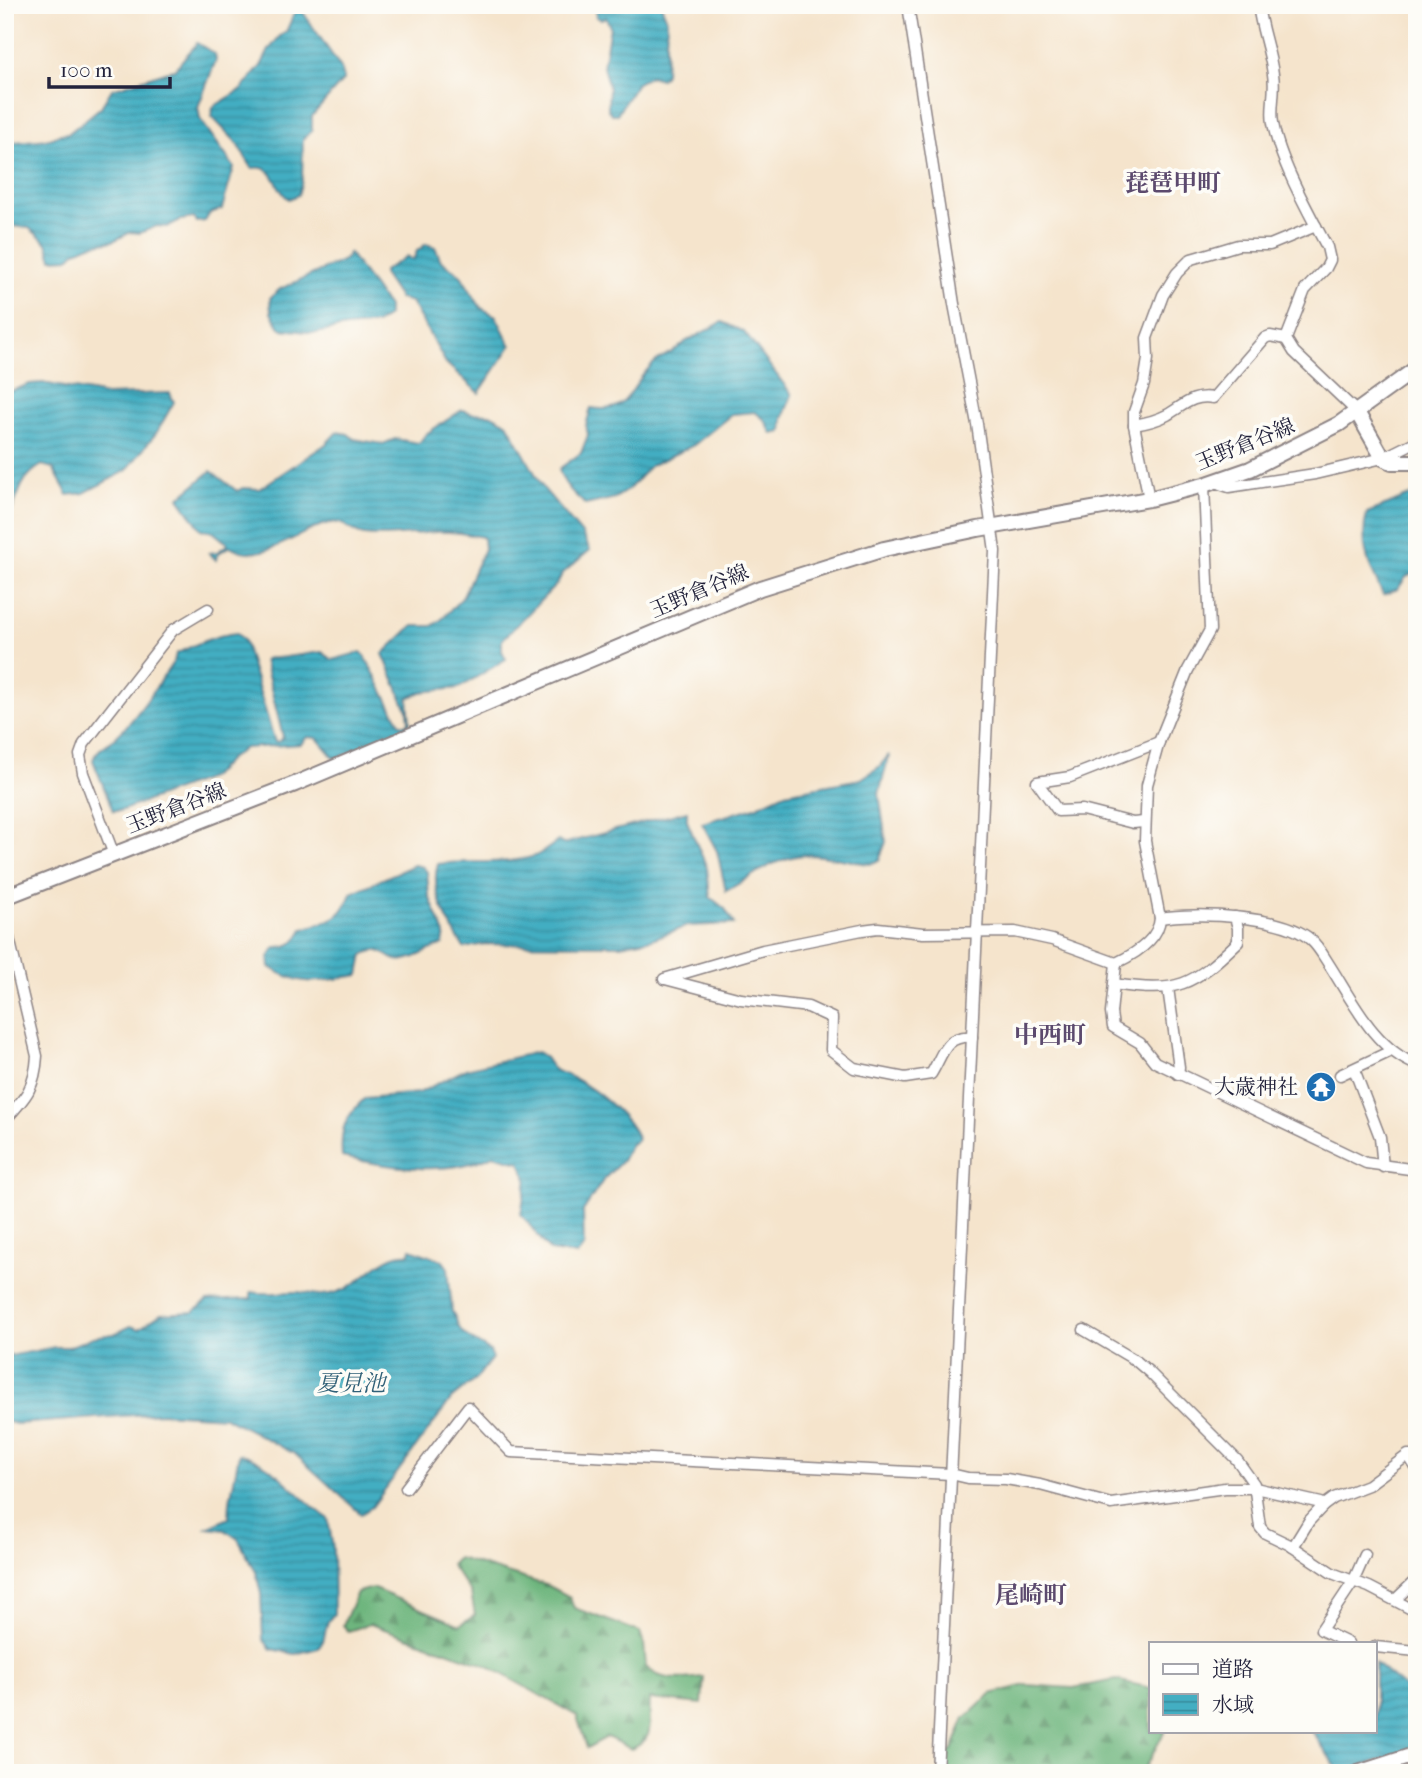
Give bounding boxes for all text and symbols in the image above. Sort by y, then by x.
scale bar [49,46,170,90]
text: 100 m [60,58,113,82]
district label: 琵琶甲町 [1125,169,1221,197]
street label: 玉野倉谷線 [1192,413,1298,475]
street label: 玉野倉谷線 [646,559,752,623]
street label: 玉野倉谷線 [123,778,229,838]
district label: 中西町 [1014,1021,1086,1049]
temple icon: 大歳神社 [1304,1070,1338,1104]
place label: 大歳神社 [1214,1075,1298,1099]
water label: 夏見池 [317,1370,389,1397]
district label: 尾崎町 [995,1581,1067,1609]
legend [1149,1642,1376,1732]
text: 道路 [1212,1657,1254,1681]
text: 水域 [1212,1693,1254,1717]

